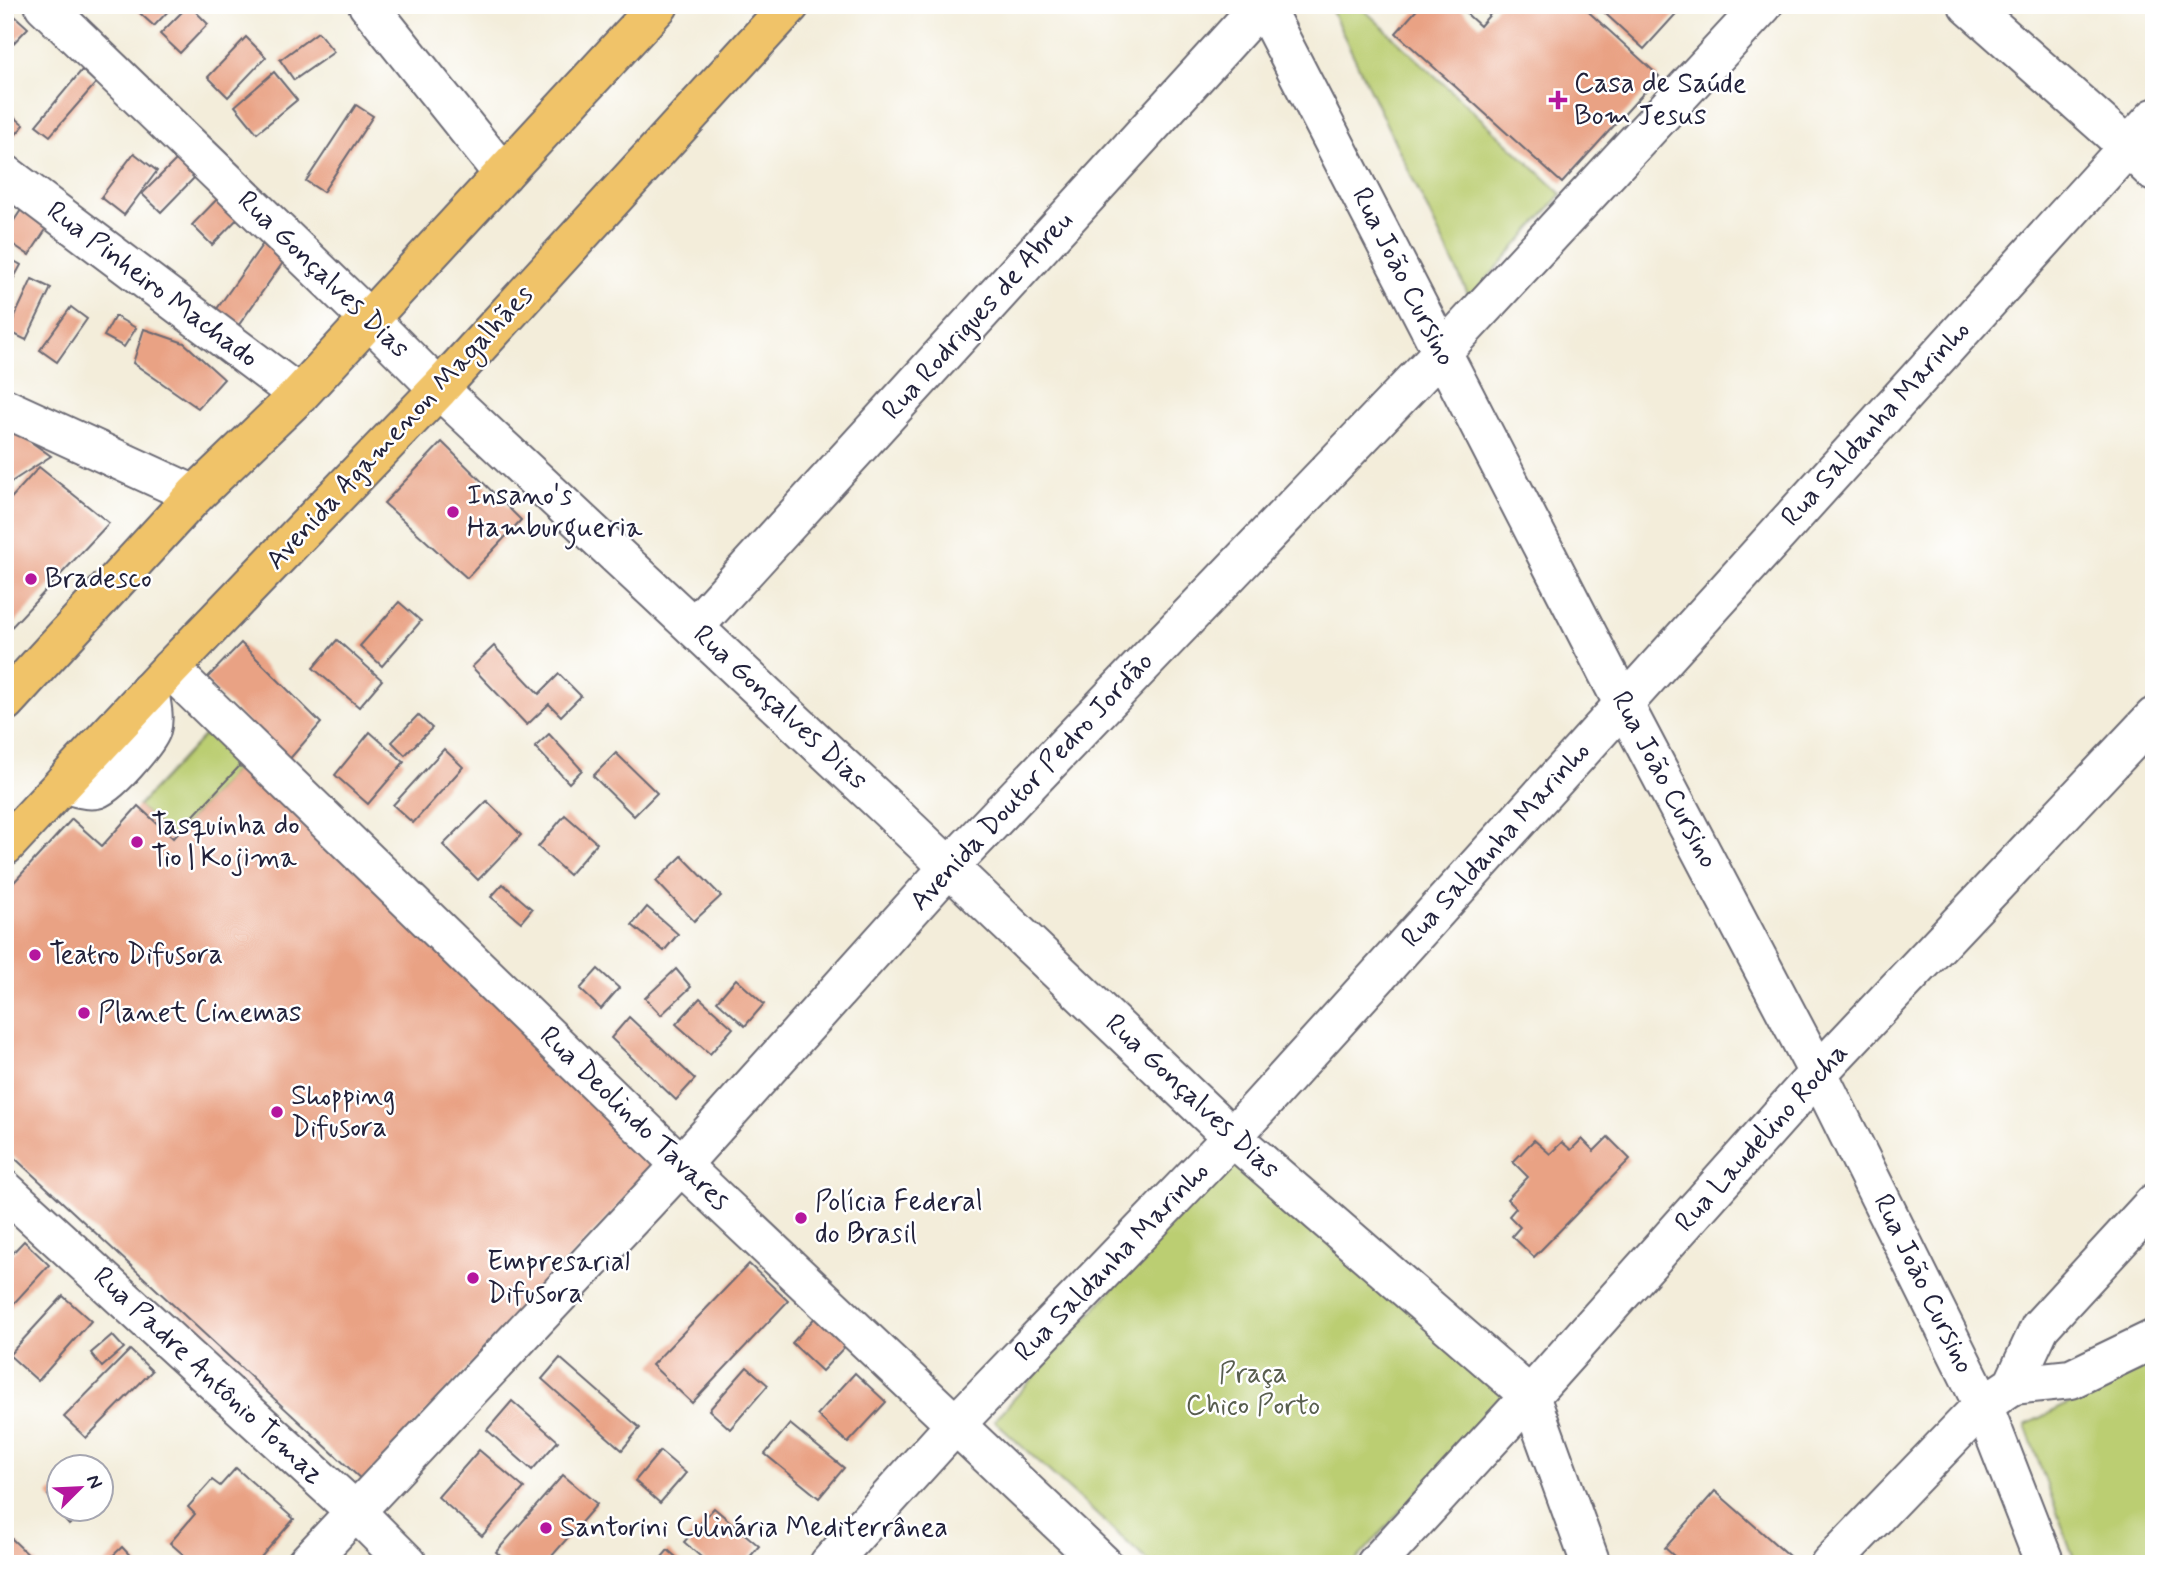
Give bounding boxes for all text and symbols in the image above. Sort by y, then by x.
place label: Casa de Saúde Bom Jesus [1574,66,1747,135]
marker: Casa de Saúde Bom Jesus [1548,90,1568,110]
street label: Rua João Cursino [1342,182,1464,372]
street label: Rua Gonçalves Dias [229,183,417,367]
street label: Rua Pinheiro Machado [39,193,265,377]
street label: Rua Rodrigues de Abreu [874,204,1082,428]
street label: Avenida Agamenon Magalhães [258,277,544,580]
street label: Rua Saldanha Marinho [1773,313,1979,535]
place label: Insano's Hamburgueria [467,478,643,550]
marker: Insano's Hamburgueria [445,504,461,520]
place label: Bradesco [45,561,152,598]
marker: Bradesco [23,571,39,587]
street label: Rua Gonçalves Dias [685,617,875,799]
street label: Avenida Doutor Pedro Jordão [902,644,1162,920]
street label: Rua João Cursino [1602,685,1726,875]
street label: Rua Saldanha Marinho [1393,734,1599,956]
place label: Tasquinha do Tio | Kojima [151,808,300,877]
marker: Tasquinha do Tio | Kojima [129,834,145,850]
place label: Teatro Difusora [49,937,223,974]
marker: Teatro Difusora [27,947,43,963]
place label: Planet Cinemas [98,995,302,1032]
marker: Planet Cinemas [76,1005,92,1021]
street label: Rua Gonçalves Dias [1097,1006,1287,1188]
street label: Rua Deolindo Tavares [531,1018,737,1220]
street label: Rua Laudelino Rocha [1667,1035,1857,1241]
place label: Shopping Difusora [291,1078,395,1147]
marker: Shopping Difusora [269,1104,285,1120]
street label: Rua Saldanha Marinho [1006,1154,1218,1370]
place label: Polícia Federal do Brasil [815,1184,983,1253]
street label: Rua João Cursino [1864,1188,1982,1380]
marker: Polícia Federal do Brasil [793,1210,809,1226]
place label: Empresarial Difusora [487,1244,630,1313]
street label: Rua Padre Antônio Tomaz [84,1259,332,1493]
marker: Empresarial Difusora [465,1270,481,1286]
park label: Praça Chico Porto [1186,1356,1320,1425]
north arrow [46,1454,116,1524]
text: N [80,1471,108,1493]
place label: Santorini Culinária Mediterrânea [560,1510,948,1547]
marker: Santorini Culinária Mediterrânea [538,1520,554,1536]

